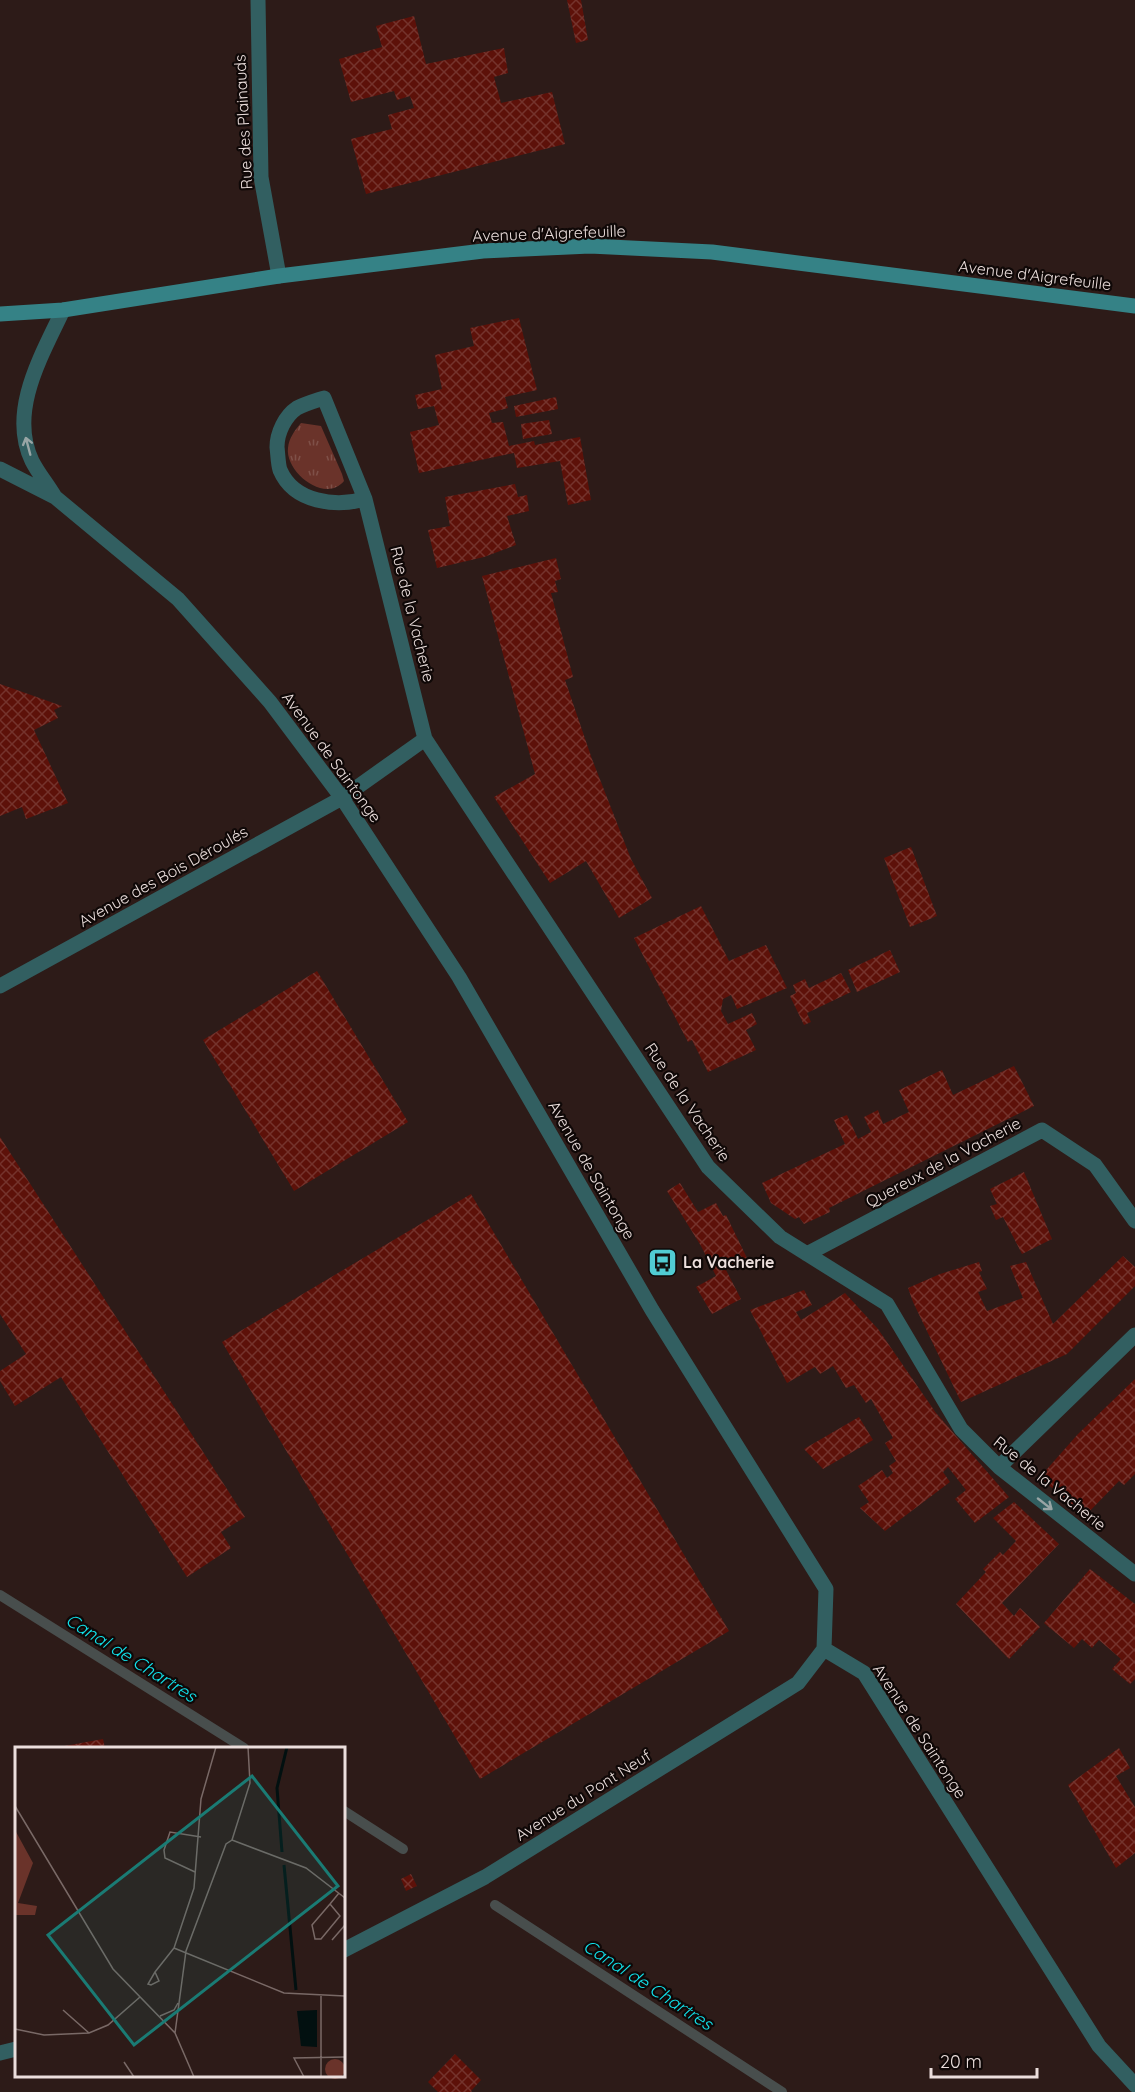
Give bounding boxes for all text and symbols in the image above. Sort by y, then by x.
street label: Rue des Plainauds [229,54,257,190]
street label: Avenue d'Aigrefeuille [472,220,626,246]
street label: Avenue d'Aigrefeuille [958,256,1112,294]
one-way arrow [22,436,33,455]
street label: Rue de la Vacherie [386,544,440,684]
street label: Avenue de Saintonge [278,688,386,826]
street label: Avenue des Bois Déroulés [75,821,251,931]
street label: Rue de la Vacherie [641,1039,735,1165]
street label: Avenue de Saintonge [544,1097,640,1243]
street label: Quereux de la Vacherie [862,1113,1024,1211]
bus stop icon: La Vacherie [646,1246,678,1278]
place label: La Vacherie [683,1252,775,1272]
street label: Rue de la Vacherie [990,1431,1110,1535]
one-way arrow [1037,1497,1053,1510]
water label: Canal de Chartres [62,1608,202,1708]
street label: Avenue de Saintonge [869,1660,971,1802]
street label: Avenue du Pont Neuf [511,1745,655,1845]
inset map [15,1747,345,2077]
water label: Canal de Chartres [579,1934,719,2036]
scale bar [931,2041,1038,2079]
text: 20 m [940,2050,982,2073]

